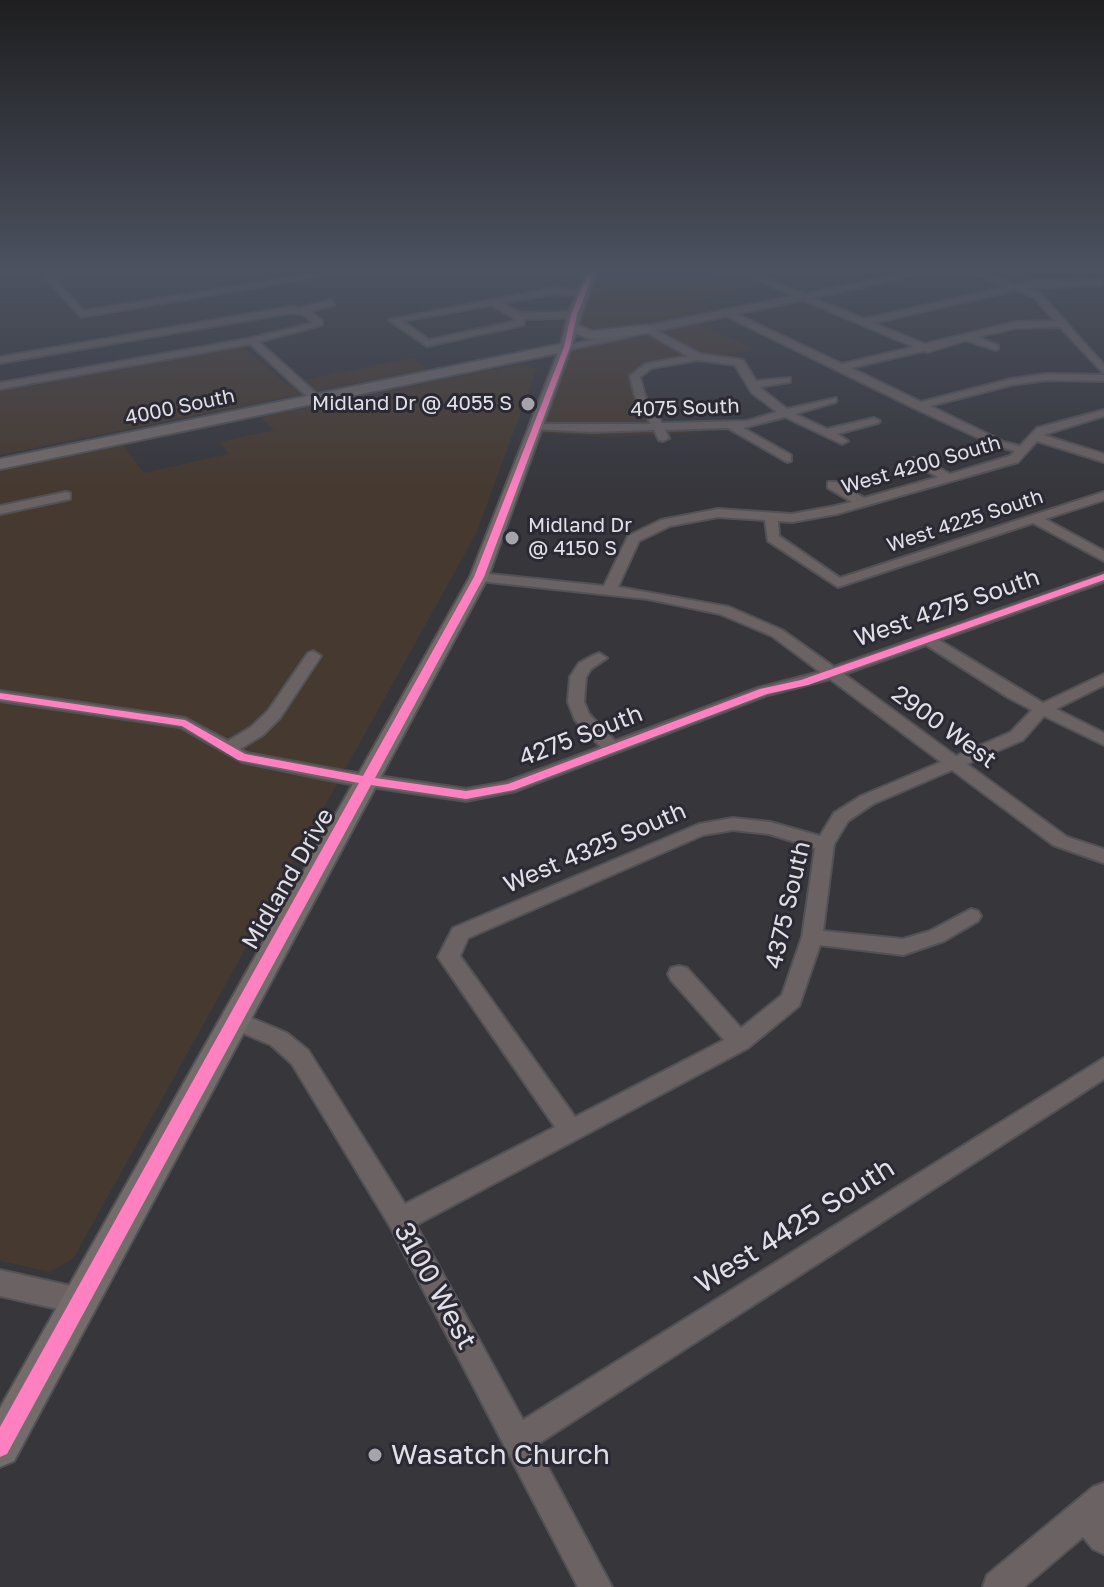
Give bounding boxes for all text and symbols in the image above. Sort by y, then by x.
street label: 4000 South [123,384,237,430]
place label: Midland Dr @ 4055 S [312,392,512,416]
street label: 4075 South [630,394,740,422]
marker: Midland Dr @ 4055 S [519,395,537,413]
street label: West 4200 South [839,431,1003,499]
street label: West 4225 South [884,484,1046,558]
place label: Midland Dr @ 4150 S [528,514,632,561]
marker: Midland Dr @ 4150 S [503,529,521,547]
street label: West 4275 South [851,563,1043,653]
street label: 2900 West [886,679,1002,775]
street label: 4275 South [515,699,647,773]
street label: West 4325 South [499,797,691,899]
street label: Midland Drive [236,803,340,955]
street label: 4375 South [759,838,817,972]
street label: West 4425 South [689,1151,901,1301]
street label: 3100 West [386,1217,484,1355]
place label: Wasatch Church [391,1438,610,1472]
marker: Wasatch Church [366,1446,384,1464]

